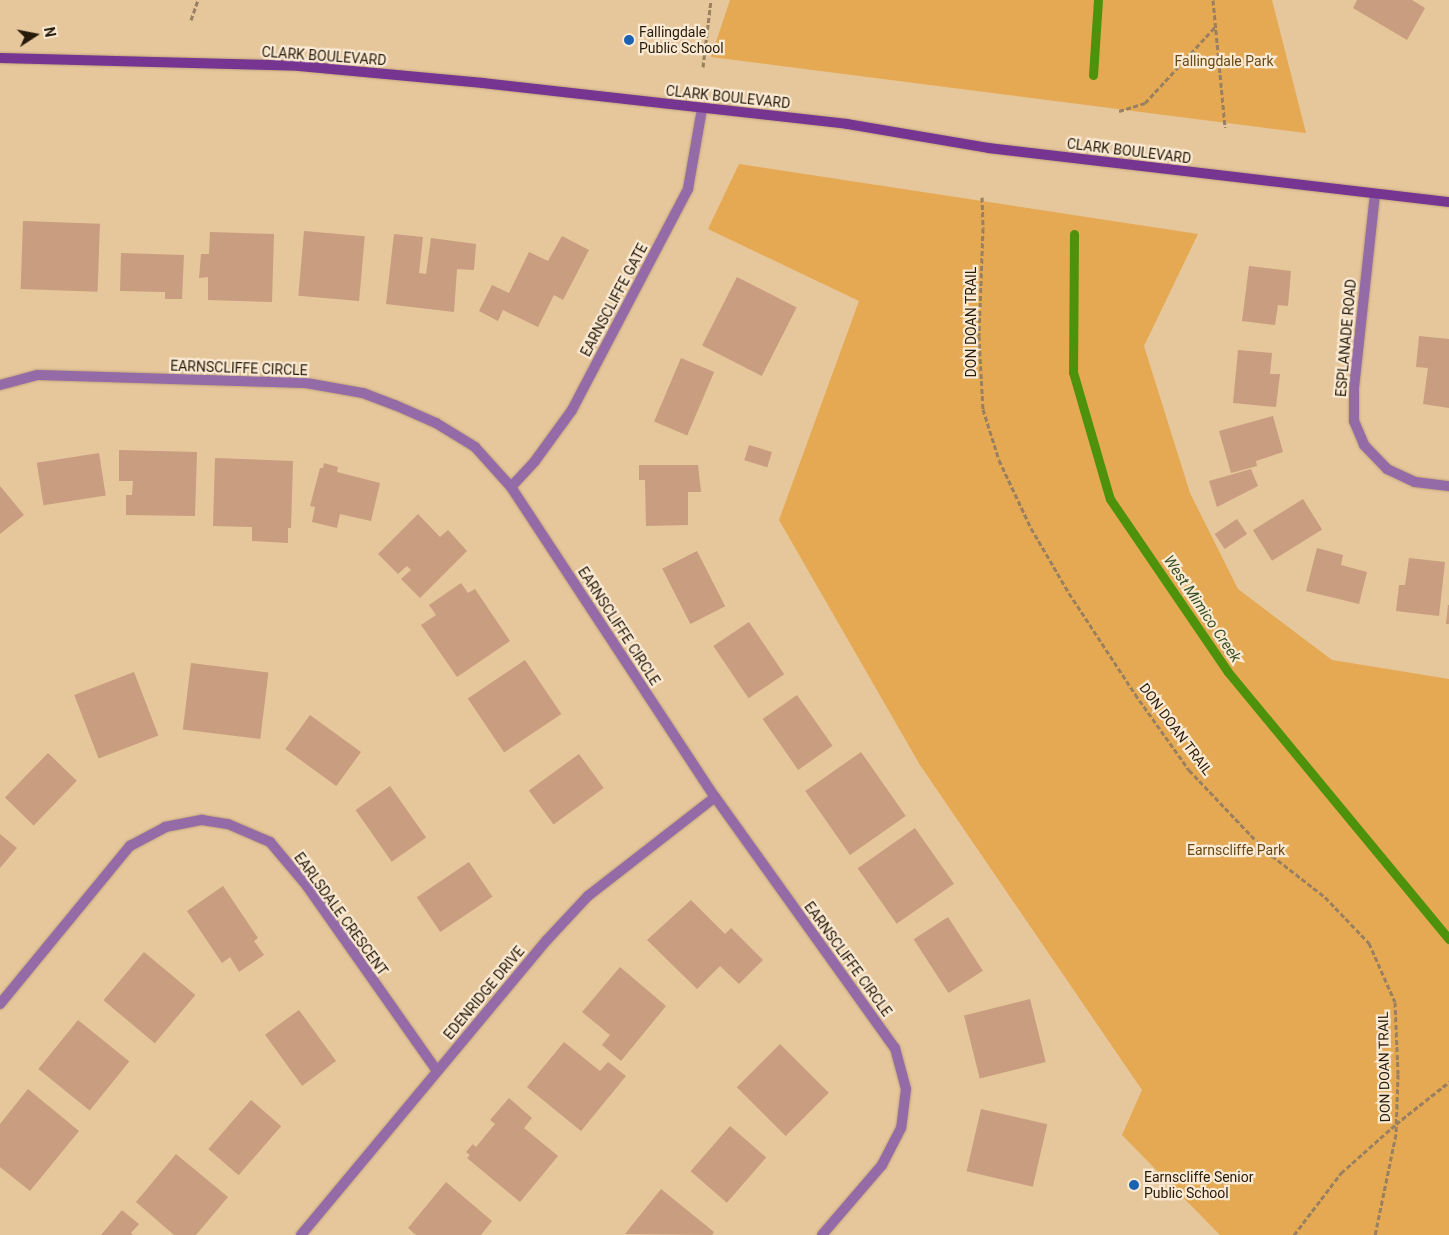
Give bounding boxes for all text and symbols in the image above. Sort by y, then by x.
north arrow [10,10,60,60]
place label: Fallingdale Public School [639,24,724,56]
text: N [41,26,59,39]
marker: Fallingdale Public School [623,34,635,46]
street label: CLARK BOULEVARD [261,43,387,69]
park label: Fallingdale Park [1175,53,1273,69]
street label: CLARK BOULEVARD [665,82,791,112]
street label: CLARK BOULEVARD [1066,135,1192,167]
street label: EARNSCLIFFE GATE [577,241,651,359]
street label: DON DOAN TRAIL [963,266,979,378]
street label: ESPLANADE ROAD [1332,278,1360,398]
street label: EARNSCLIFFE CIRCLE [170,357,308,379]
water label: West Mimico Creek [1159,552,1245,666]
street label: EARNSCLIFFE CIRCLE [575,564,663,688]
street label: DON DOAN TRAIL [1136,680,1216,778]
park label: Earnscliffe Park [1187,842,1285,858]
street label: EARLSDALE CRESCENT [291,849,391,979]
street label: EARNSCLIFFE CIRCLE [801,898,895,1020]
street label: EDENRIDGE DRIVE [440,943,528,1043]
street label: DON DOAN TRAIL [1375,1011,1393,1123]
place label: Earnscliffe Senior Public School [1144,1169,1253,1202]
marker: Earnscliffe Senior Public School [1128,1179,1140,1191]

